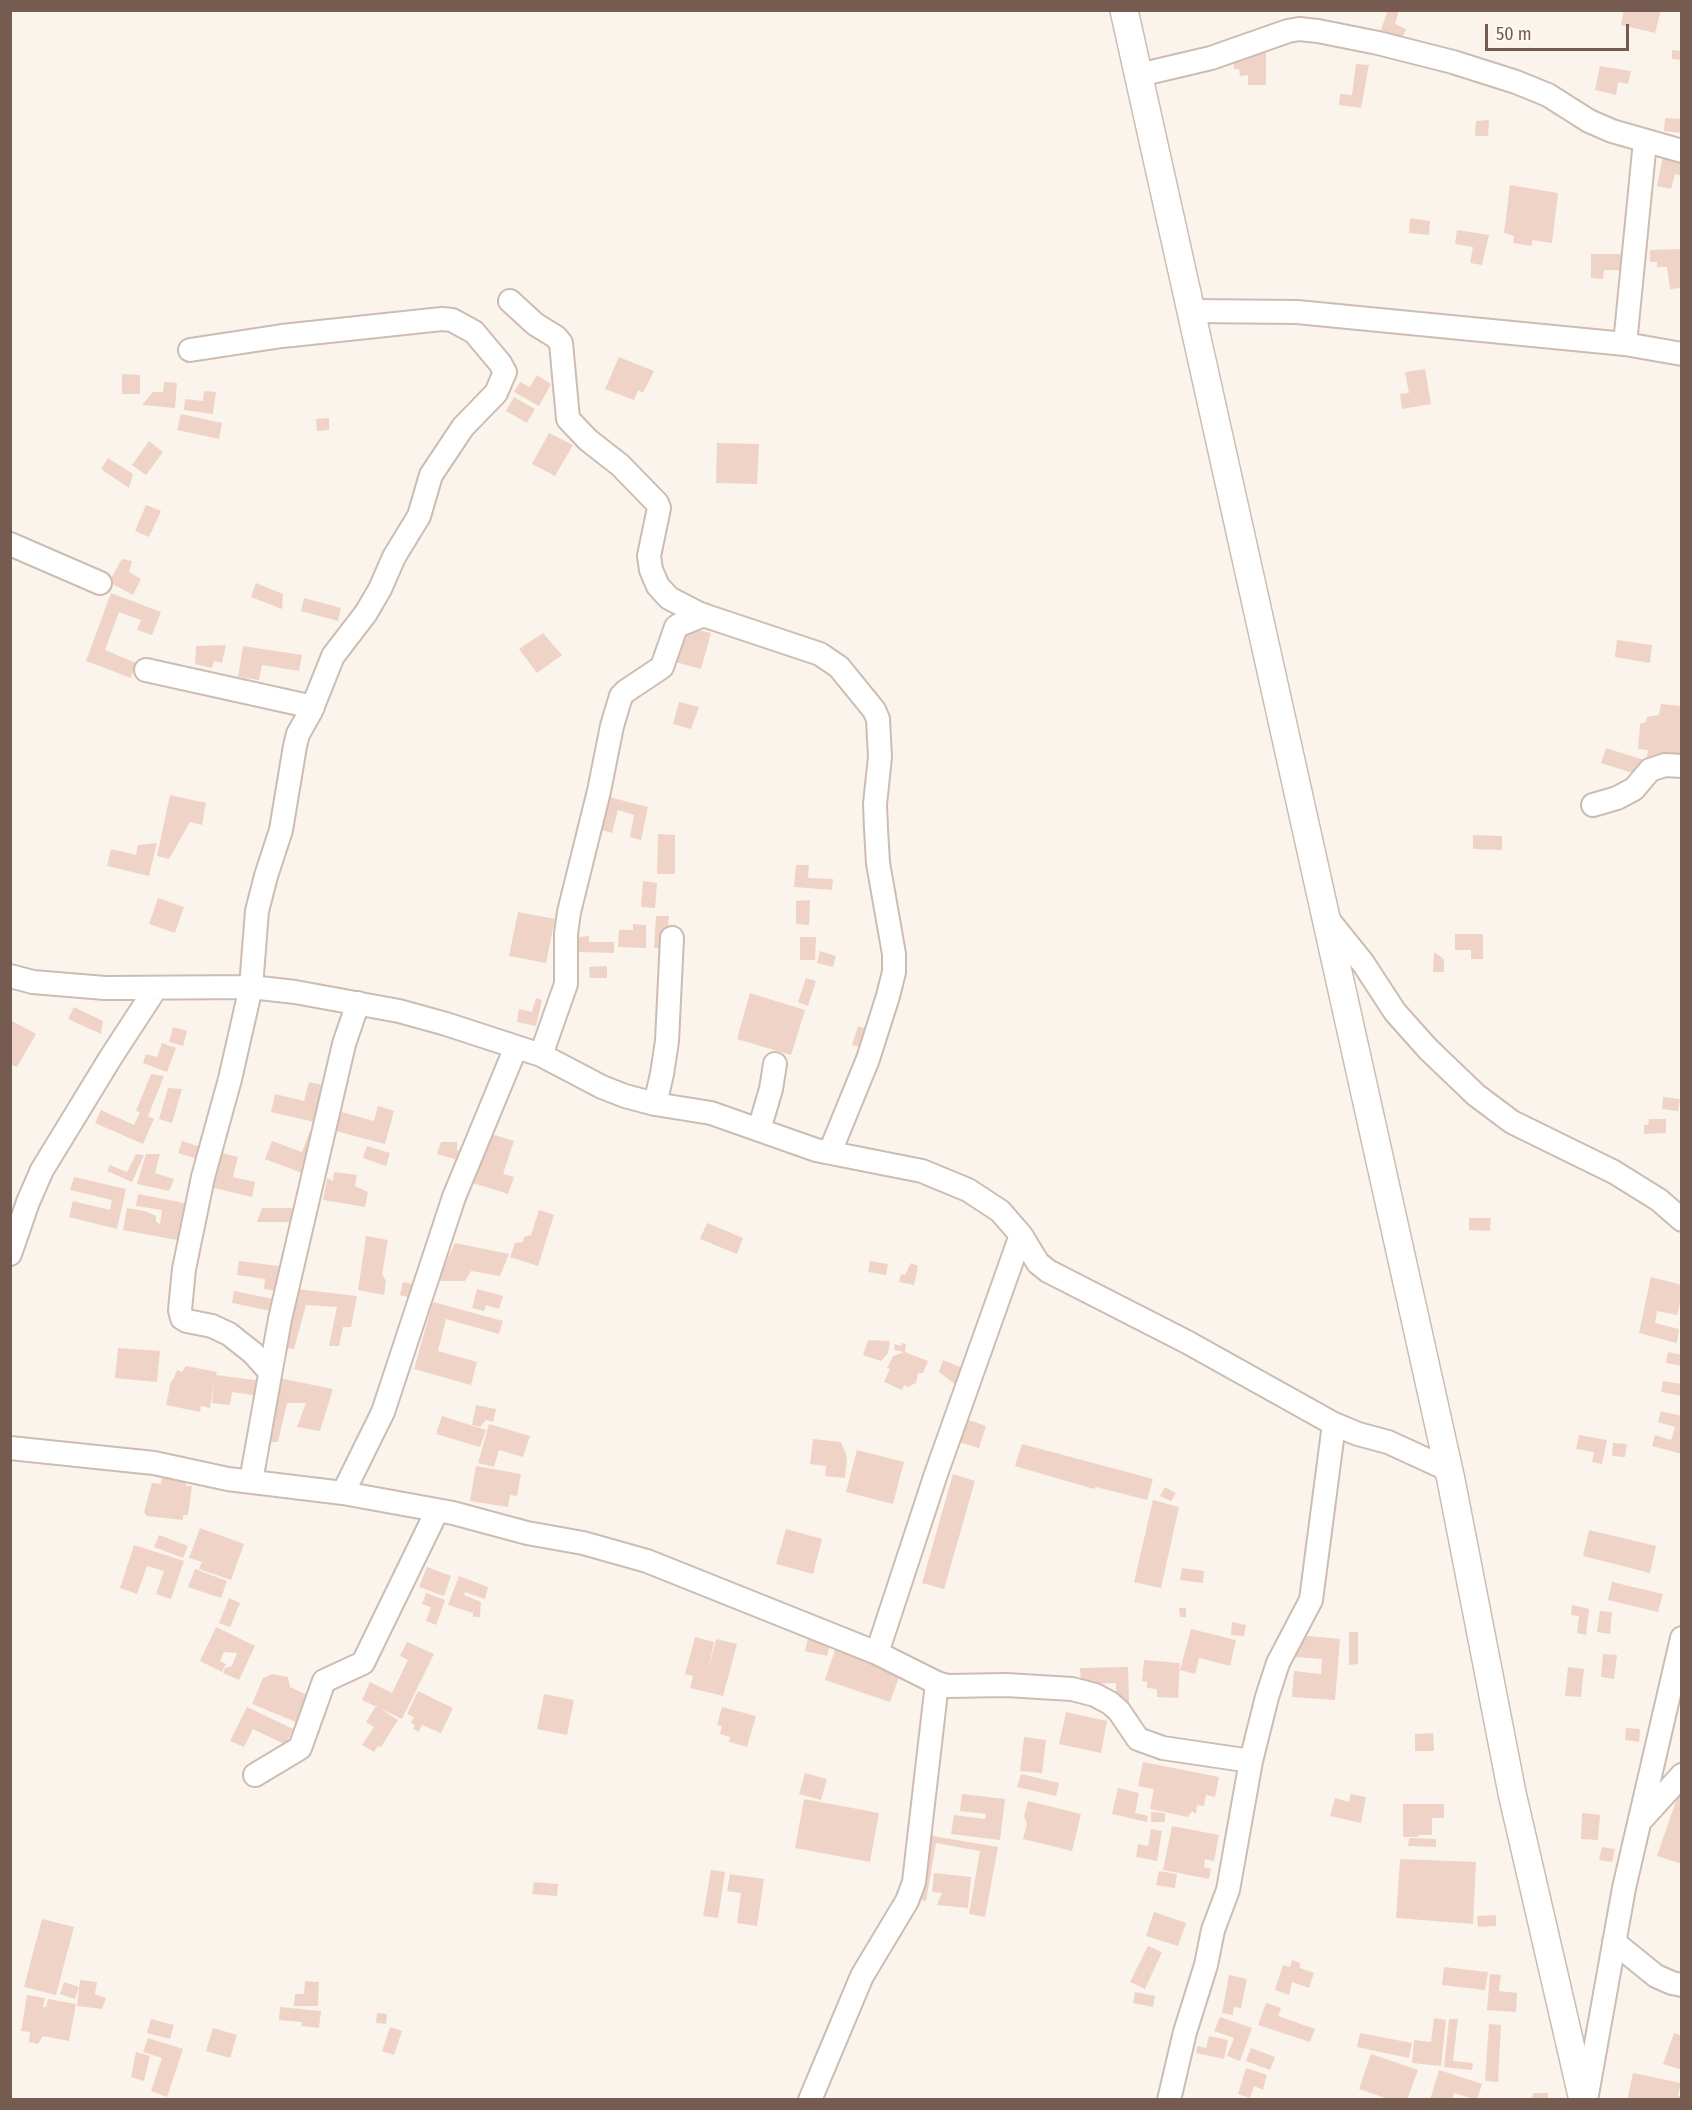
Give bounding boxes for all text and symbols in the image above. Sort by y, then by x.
scale bar [1488,12,1632,50]
text: 50 m [1496,23,1532,45]

